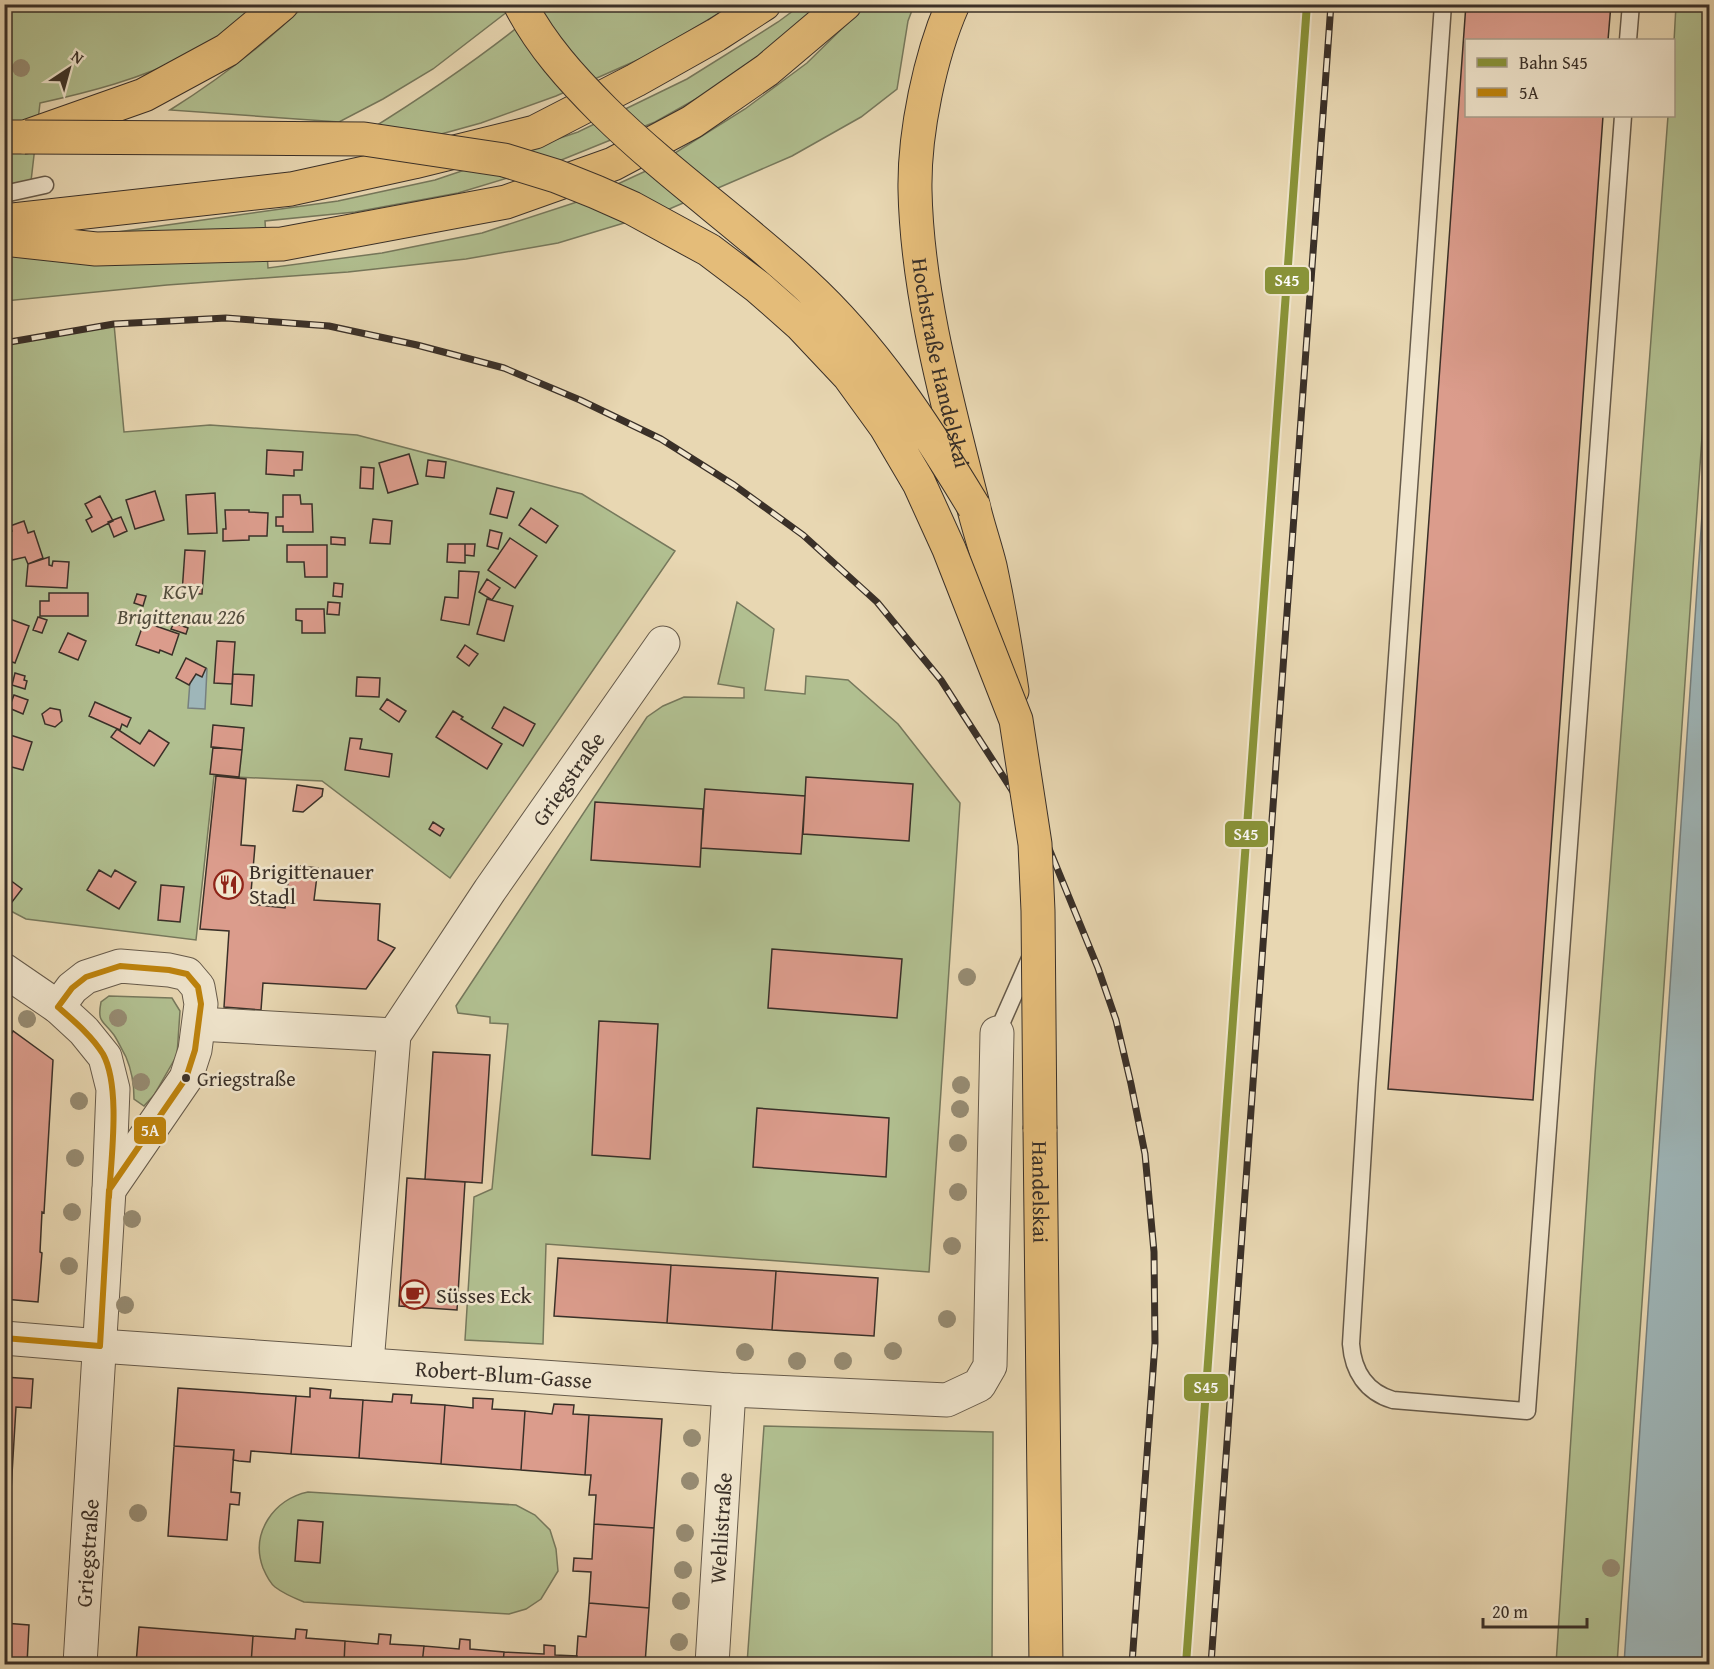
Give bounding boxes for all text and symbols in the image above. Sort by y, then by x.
north arrow [39,39,99,99]
legend [1465,39,1675,117]
text: N [66,44,89,70]
text: Bahn S45 [1519,49,1588,76]
text: 5A [1519,79,1539,106]
street label: Hochstraße Handelskai [904,256,979,471]
line badge: S45 [1264,266,1310,295]
text: S45 [1275,268,1299,292]
park label: KGV Brigittenau 226 [116,575,245,632]
street label: Griegstraße [524,725,612,832]
line badge: S45 [1224,820,1269,848]
text: S45 [1234,822,1258,846]
place label: Brigittenauer Stadl [249,855,374,912]
restaurant icon: Brigittenauer Stadl [212,868,244,900]
place label: Griegstraße [197,1064,296,1093]
marker: Griegstraße [180,1072,192,1084]
line badge: 5A [133,1116,167,1145]
text: 5A [141,1118,160,1142]
street label: Handelskai [1024,1141,1057,1243]
cafe icon: Süsses Eck [399,1279,431,1311]
place label: Süsses Eck [436,1279,533,1311]
street label: Robert-Blum-Gasse [414,1352,593,1396]
line badge: S45 [1183,1373,1229,1402]
text: S45 [1194,1375,1218,1399]
street label: Wehlistraße [701,1471,740,1585]
street label: Griegstraße [67,1498,107,1608]
scale bar [1483,1591,1586,1629]
text: 20 m [1492,1598,1528,1625]

